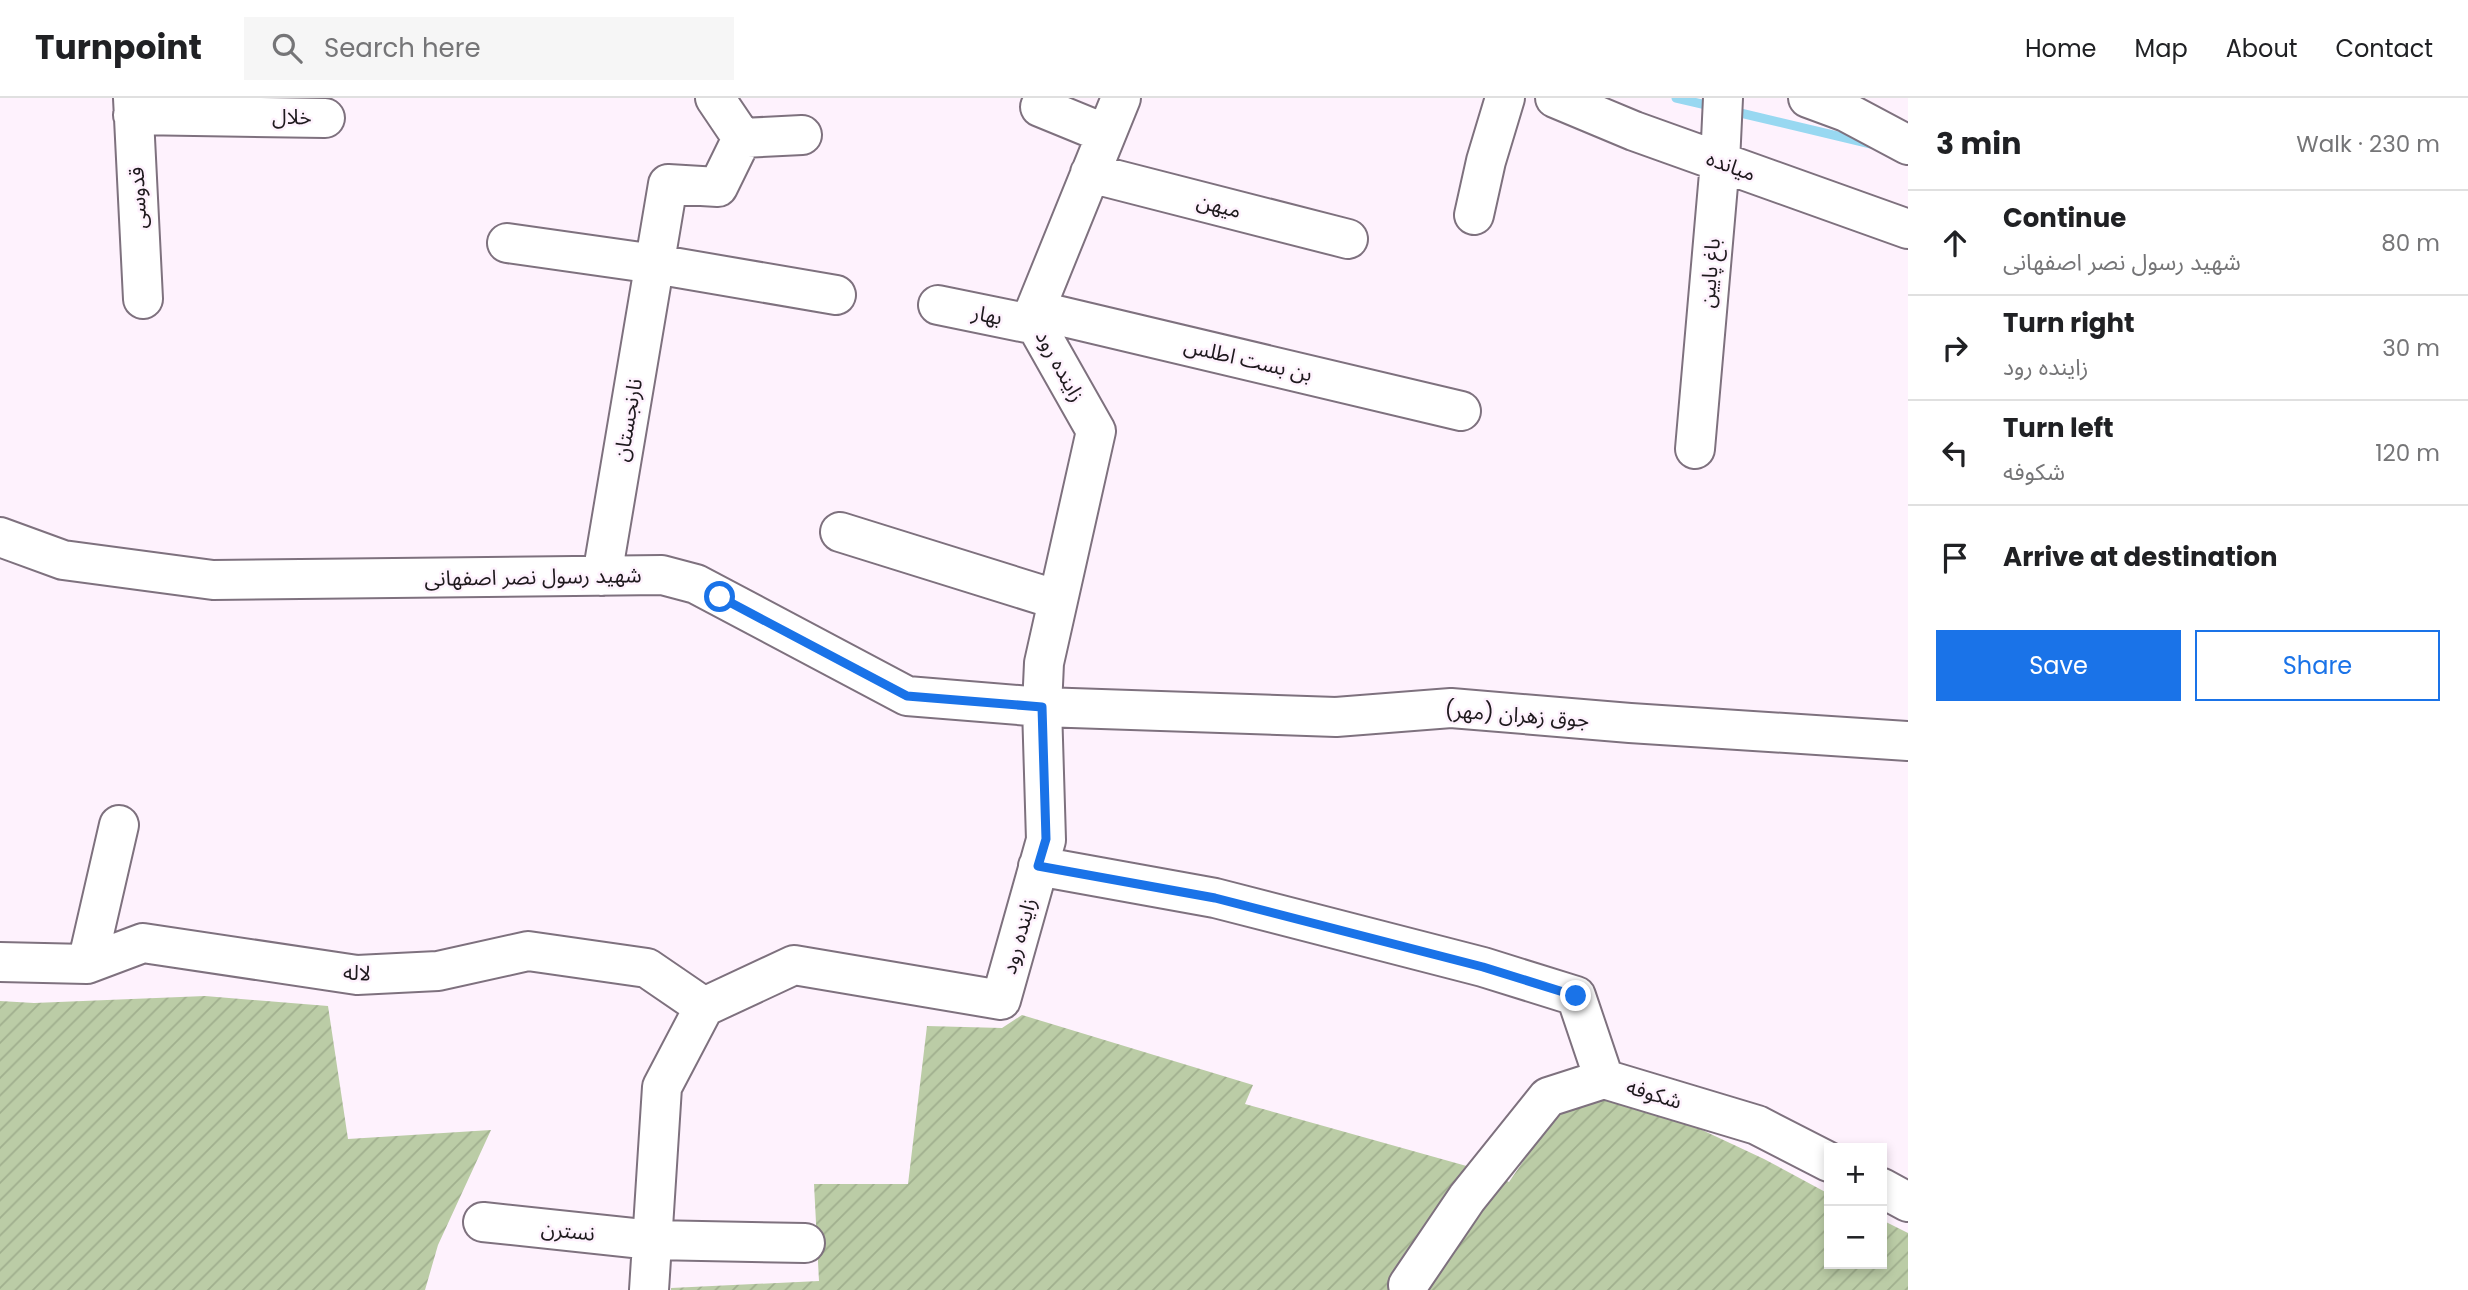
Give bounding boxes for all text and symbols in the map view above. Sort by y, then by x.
search box [244,17,734,80]
text: Turnpoint [35,24,202,71]
icon: search [268,29,306,67]
text: Search here [324,30,481,66]
text: Home [2025,32,2097,65]
text: Map [2135,32,2188,65]
text: About [2226,32,2297,65]
text: Contact [2335,32,2433,65]
street label: خلال [272,102,312,131]
text: 3 min [1936,122,2021,165]
text: Walk · 230 m [2296,128,2440,160]
street label: میانده [1703,143,1760,188]
street label: قدوسی [121,166,154,230]
street label: میهن [1194,186,1244,225]
text: Continue [2003,200,2126,236]
icon: ahead [1936,224,1974,262]
text: 80 m [2381,227,2440,259]
street label: باغ پایین [1692,237,1728,309]
text: شهید رسول نصر اصفهانی [2003,246,2241,278]
street label: بهار [969,297,1005,332]
text: Turn right [2003,305,2135,341]
street label: زاینده رود [1029,325,1092,407]
icon: right [1936,329,1974,367]
street label: بن بست اطلس [1181,331,1315,388]
text: 30 m [2382,332,2440,364]
text: زاینده رود [2003,351,2089,383]
street label: نارنجستان [606,376,649,464]
text: Turn left [2003,410,2114,446]
icon: left [1936,434,1974,472]
text: 120 m [2375,437,2440,469]
text: شکوفه [2003,456,2065,488]
icon: arrive [1936,539,1974,577]
text: Arrive at destination [2003,539,2278,575]
street label: شهید رسول نصر اصفهانی [424,560,642,593]
route start [704,581,735,612]
button: Save [1936,630,2181,701]
button: Share [2195,630,2440,701]
street label: جوق زهران (مهر) [1444,695,1590,734]
street label: زاینده رود [994,894,1043,977]
street label: لاله [342,957,372,988]
route end [1560,980,1591,1011]
street label: شکوفه [1623,1071,1685,1116]
map controls [1824,1143,1887,1269]
button: + [1824,1143,1887,1206]
button: − [1824,1206,1887,1269]
street label: نسترن [540,1213,596,1248]

